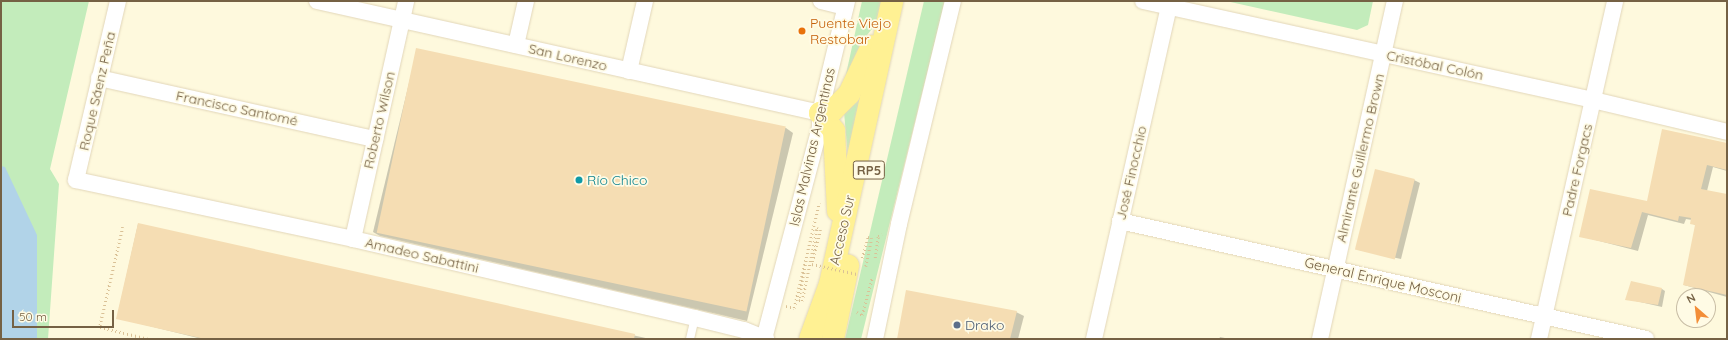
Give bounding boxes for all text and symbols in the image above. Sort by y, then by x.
place label: Puente Viejo Restobar [810,15,891,48]
marker: Puente Viejo Restobar [797,26,807,36]
street label: Roque Sáenz Peña [75,30,119,152]
street label: San Lorenzo [527,40,609,74]
street label: Cristóbal Colón [1385,47,1485,83]
street label: Islas Malvinas Argentinas [786,66,838,228]
street label: Roberto Wilson [360,70,398,170]
street label: Almirante Guillermo Brown [1332,72,1388,244]
street label: Francisco Santomé [175,87,299,129]
street label: Padre Forgacs [1558,122,1596,218]
street label: José Finocchio [1112,124,1150,222]
road number: RP5 [852,159,886,181]
place label: Río Chico [587,172,647,188]
marker: Río Chico [574,175,584,185]
street label: Acceso Sur [826,193,858,267]
street label: Amadeo Sabattini [364,234,480,276]
street label: General Enrique Mosconi [1303,254,1463,306]
north arrow [1676,288,1716,328]
text: N [1684,290,1698,306]
scale bar [14,302,116,328]
text: 50 m [19,309,47,324]
place label: Drako [965,317,1004,333]
marker: Drako [952,320,962,330]

